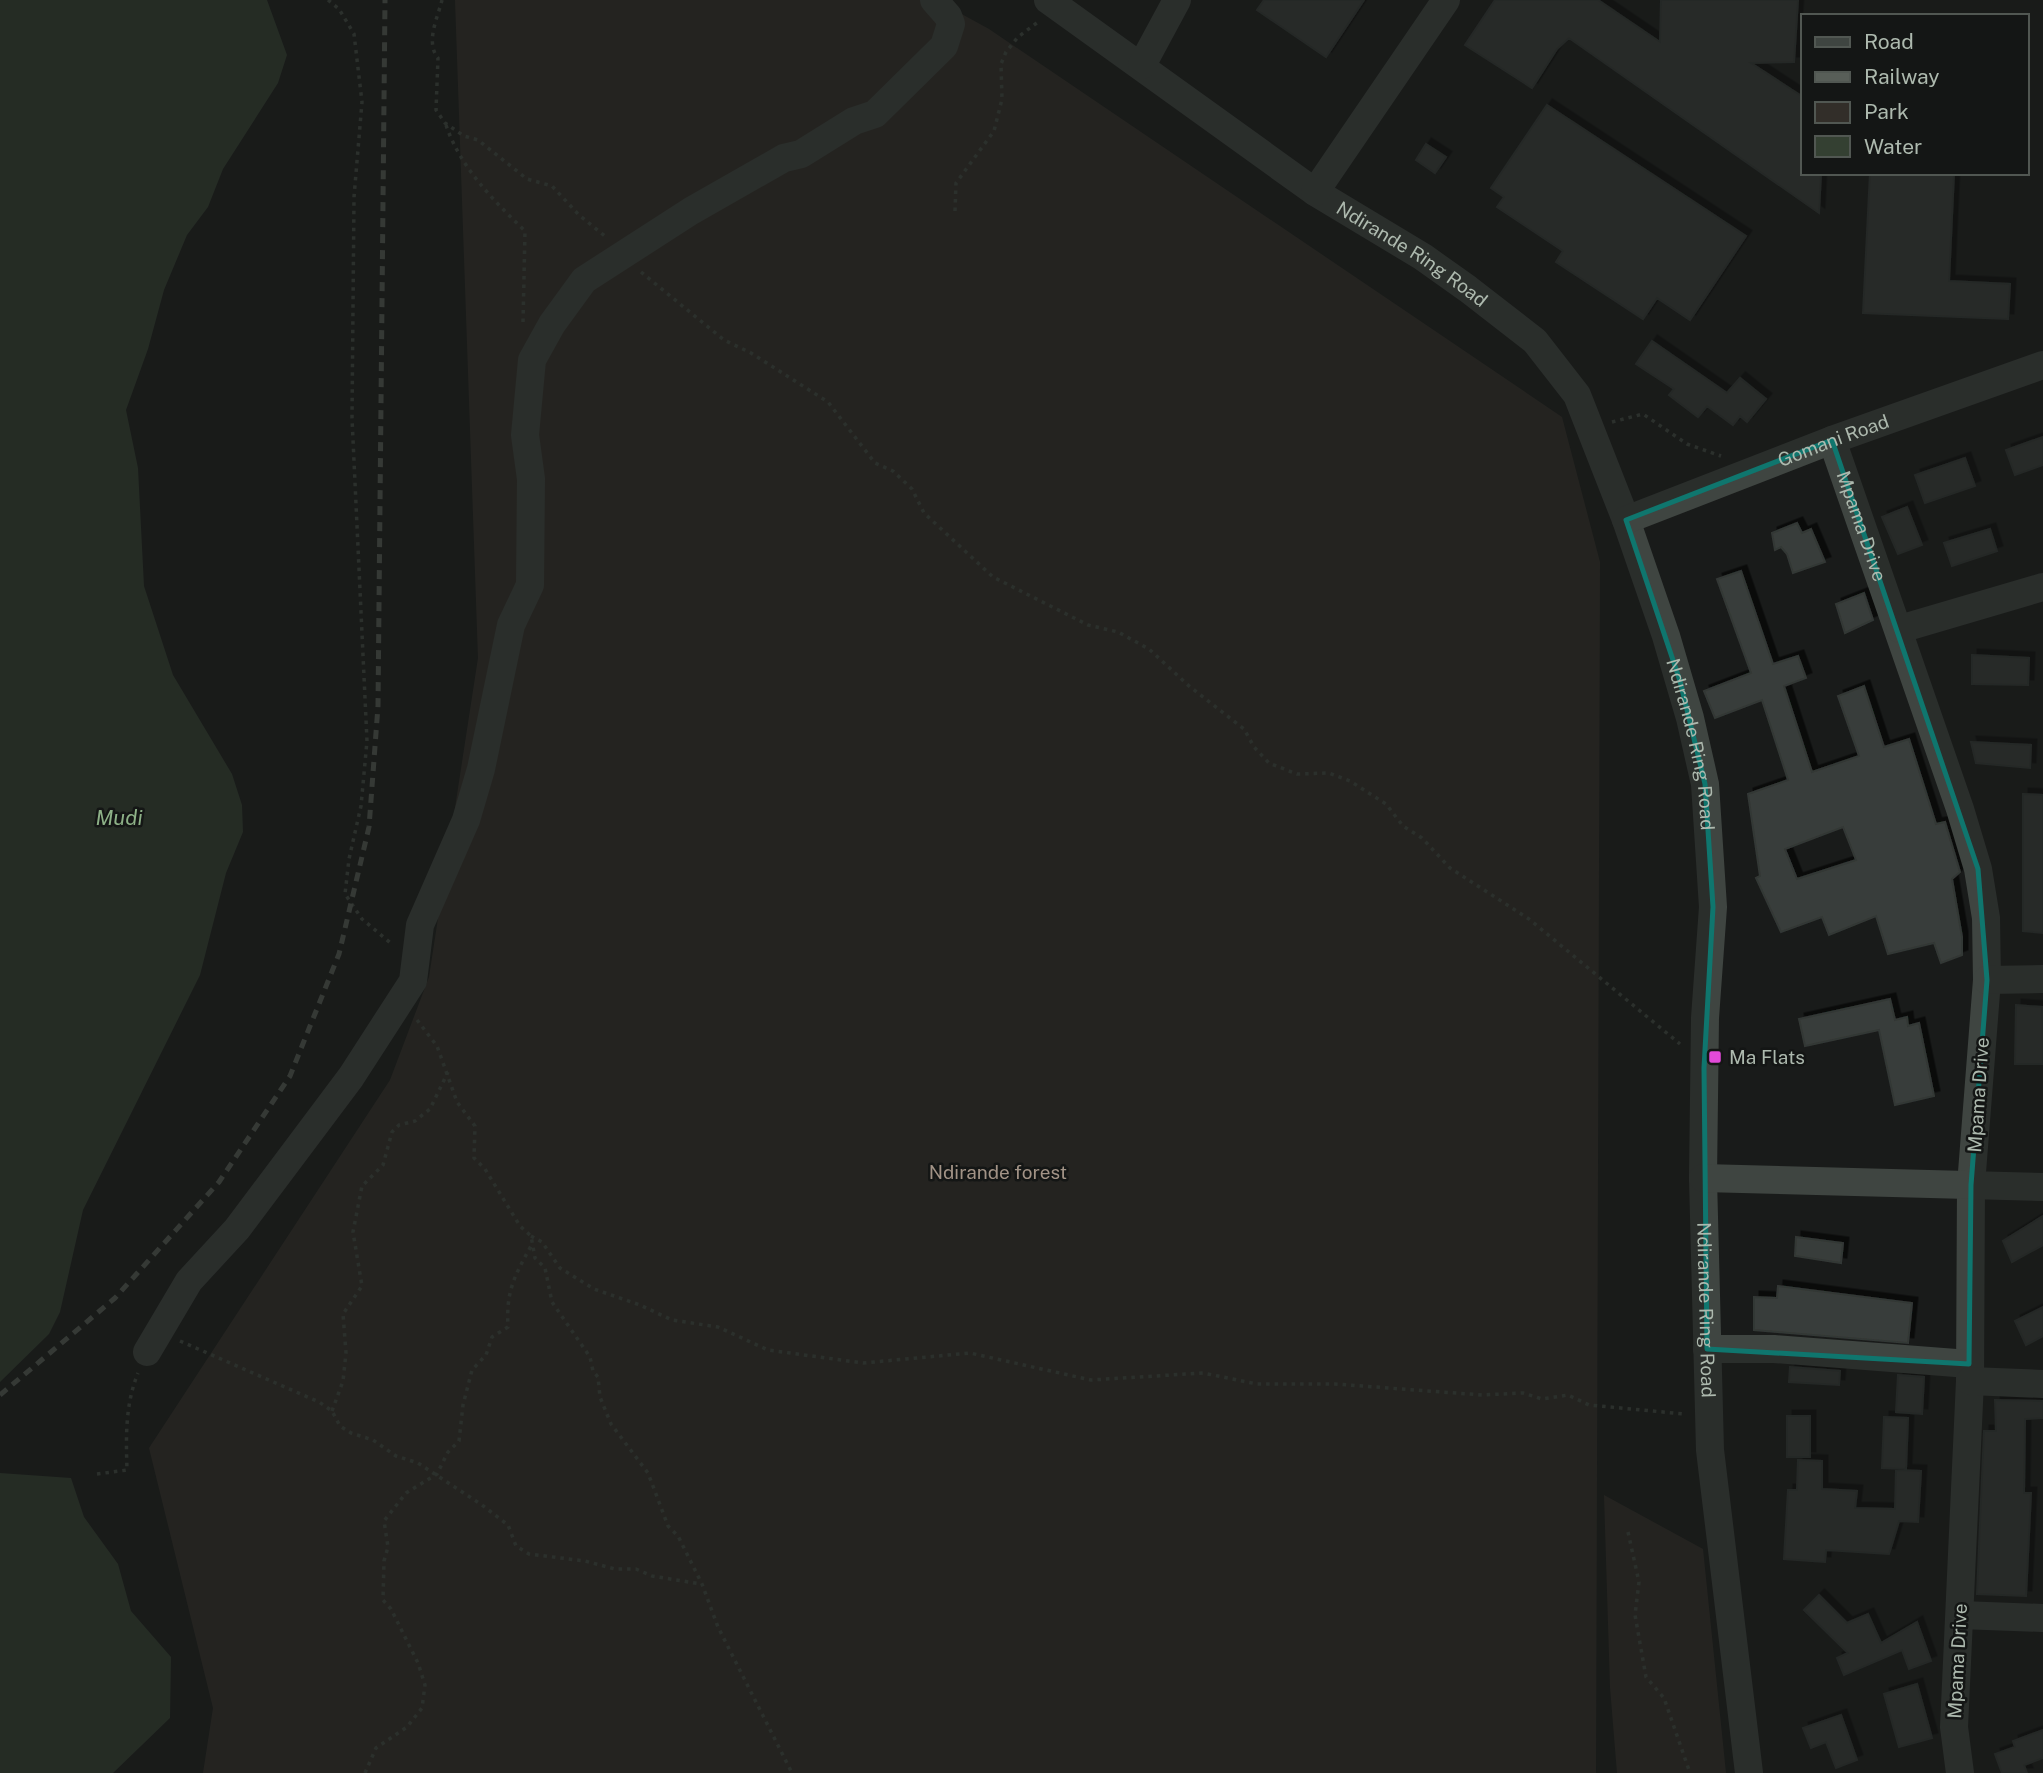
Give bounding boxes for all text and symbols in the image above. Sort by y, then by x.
legend [1801,14,2029,175]
text: Road [1864,29,1914,54]
text: Railway [1864,64,1940,89]
text: Park [1864,99,1909,124]
text: Water [1864,134,1922,159]
street label: Ndirande Ring Road [1333,197,1492,311]
street label: Gomani Road [1774,410,1892,471]
street label: Mpama Drive [1832,468,1891,584]
street label: Ndirande Ring Road [1662,656,1719,831]
water label: Mudi [95,805,143,830]
street label: Mpama Drive [1963,1037,1993,1153]
place label: Ma Flats [1729,1046,1805,1068]
marker: Ma Flats [1707,1049,1723,1065]
park label: Ndirande forest [929,1161,1067,1183]
street label: Ndirande Ring Road [1693,1222,1720,1398]
street label: Mpama Drive [1943,1603,1971,1719]

